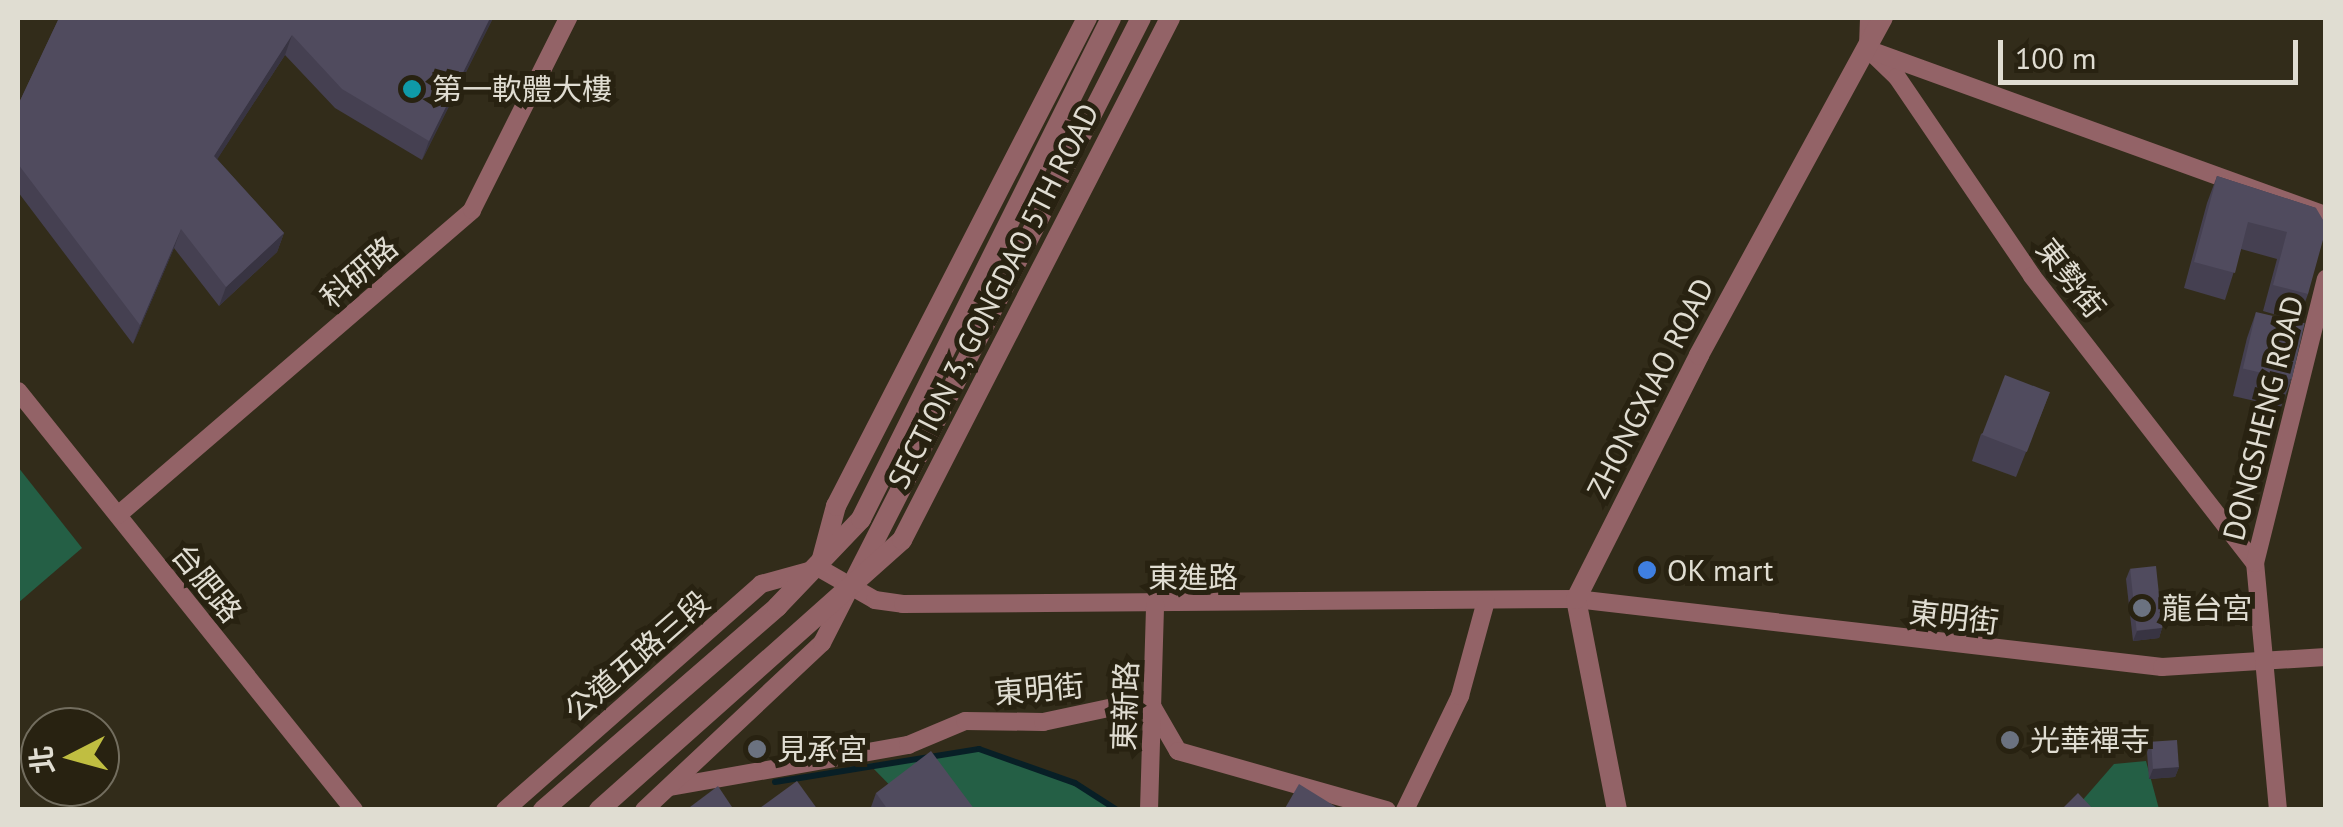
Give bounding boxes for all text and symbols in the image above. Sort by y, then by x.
scale bar [2003,20,2303,82]
text: 100 m [2015,38,2096,77]
place label: 第一軟體大樓 [432,71,612,107]
marker: 第一軟體大樓 [401,78,423,100]
street label: SECTION 3, GONGDAO 5TH ROAD [879,96,1107,496]
street label: 科研路 [313,229,405,315]
street label: 東勢街 [2029,231,2113,325]
street label: ZHONGXIAO ROAD [1579,272,1721,504]
street label: DONGSHENG ROAD [2215,292,2311,544]
street label: 台肥路 [165,537,249,629]
place label: OK mart [1667,552,1774,588]
street label: 東進路 [1148,559,1238,595]
marker: OK mart [1636,559,1658,581]
street label: 公道五路三段 [557,583,717,729]
place label: 龍台宮 [2162,590,2252,626]
street label: 東明街 [1907,594,2001,640]
marker: 龍台宮 [2131,597,2153,619]
street label: 東新路 [1105,660,1145,752]
street label: 東明街 [993,667,1085,711]
north arrow [20,707,120,807]
place label: 光華禪寺 [2030,722,2150,758]
marker: 光華禪寺 [1999,729,2021,751]
place label: 見承宮 [777,731,867,767]
marker: 見承宮 [746,738,768,760]
text: 北 [22,744,62,776]

